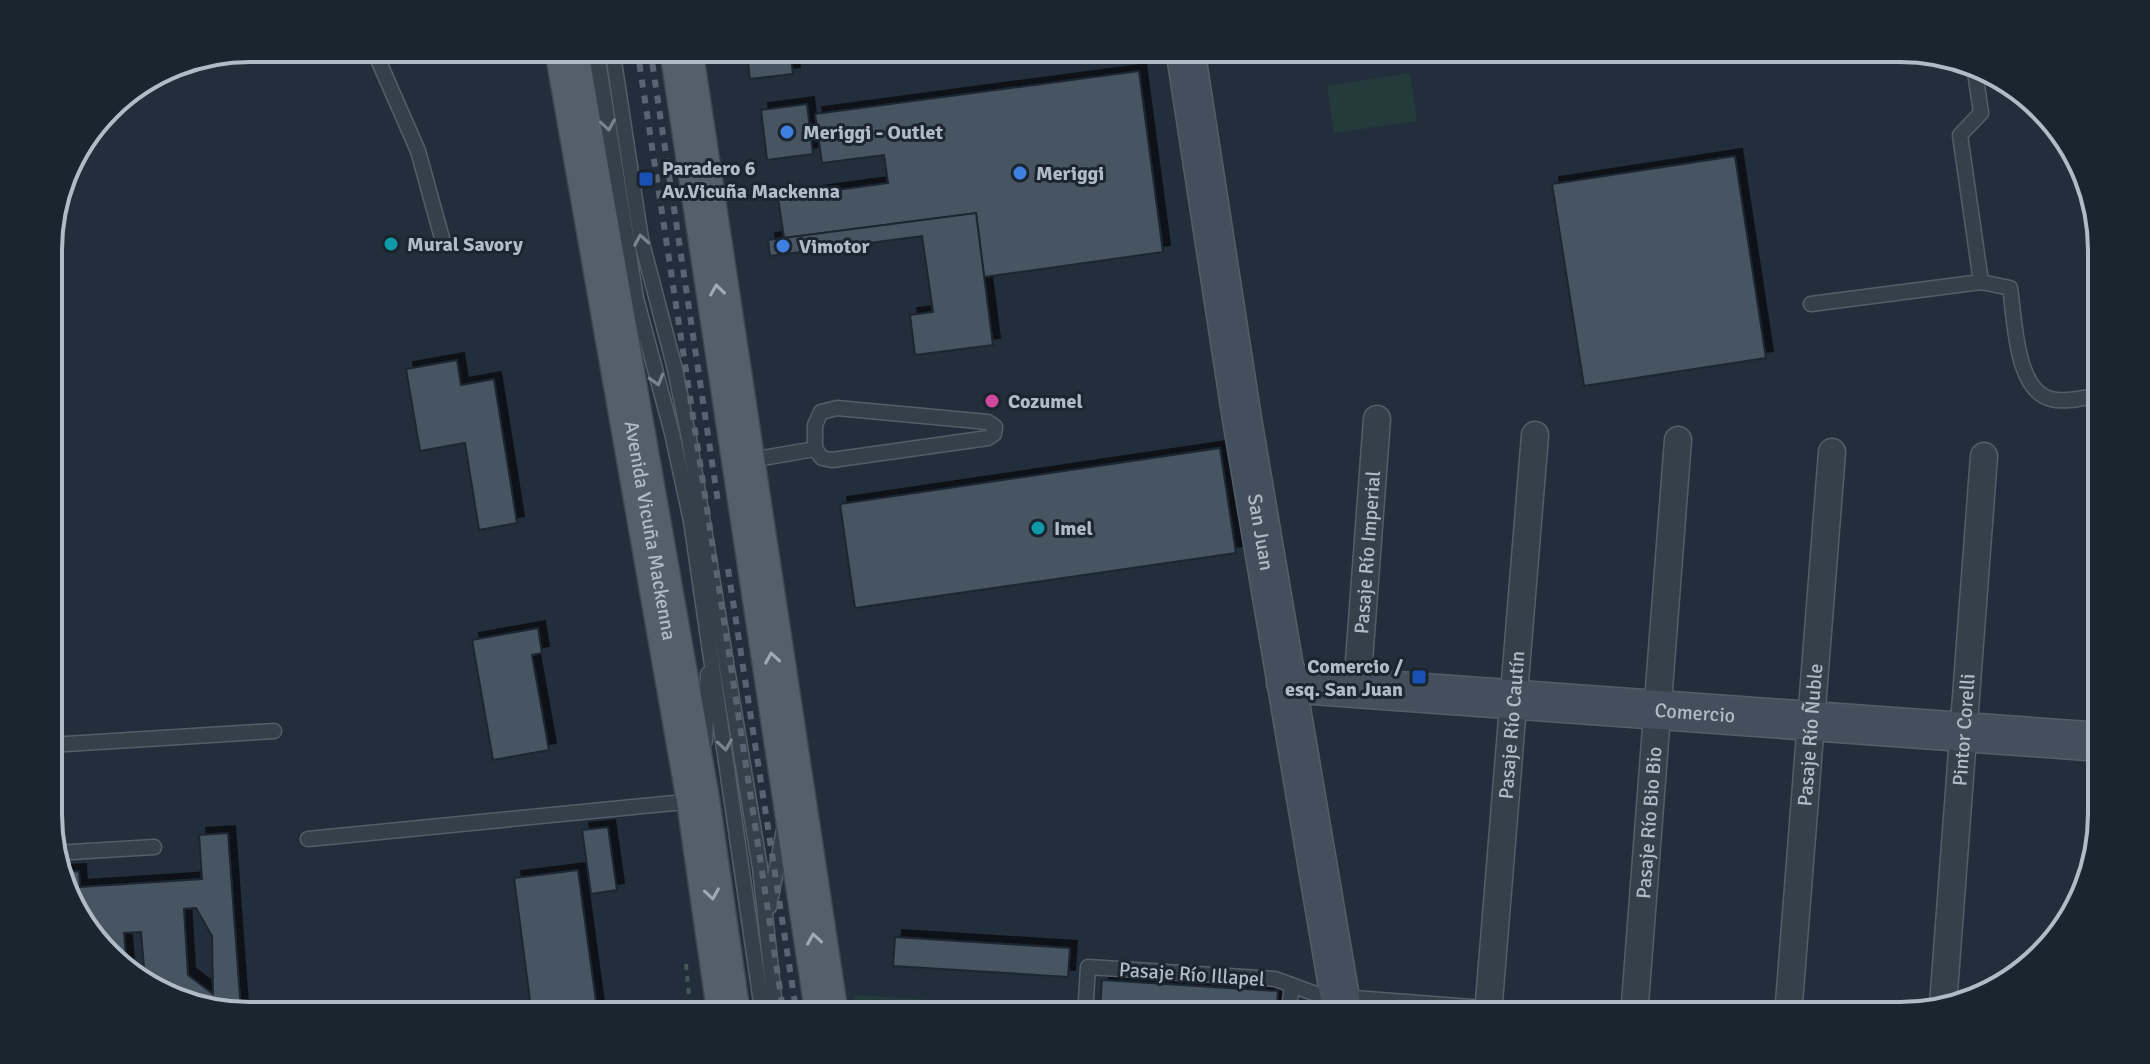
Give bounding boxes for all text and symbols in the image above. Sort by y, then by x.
one-way arrow [599,118,616,132]
place label: Meriggi - Outlet [803,120,943,145]
marker: Meriggi - Outlet [778,123,796,141]
place label: Paradero 6 Av.Vicuña Mackenna [662,156,840,204]
place label: Meriggi [1036,161,1104,186]
marker: Meriggi [1011,164,1029,182]
marker: Paradero 6 Av.Vicuña Mackenna [637,170,655,188]
place label: Mural Savory [407,232,523,257]
one-way arrow [634,233,651,246]
place label: Vimotor [799,234,869,259]
marker: Mural Savory [382,235,400,253]
marker: Vimotor [774,237,792,255]
one-way arrow [709,283,726,296]
one-way arrow [648,373,665,386]
place label: Cozumel [1008,389,1083,414]
marker: Cozumel [983,392,1001,410]
street label: Avenida Vicuña Mackenna [619,419,682,642]
street label: Pasaje Río Imperial [1349,470,1386,635]
street label: San Juan [1242,492,1279,572]
place label: Imel [1054,516,1093,541]
marker: Imel [1029,519,1047,537]
street label: Pasaje Río Cautín [1493,650,1530,800]
one-way arrow [764,651,781,664]
place label: Comercio / esq. San Juan [1285,654,1403,702]
street label: Pasaje Río Ñuble [1792,663,1828,807]
marker: Comercio / esq. San Juan [1410,668,1428,686]
street label: Pintor Corelli [1947,673,1981,787]
street label: Comercio [1654,698,1736,728]
one-way arrow [716,739,733,752]
street label: Pasaje Río Bio Bio [1631,746,1668,900]
one-way arrow [703,887,720,901]
one-way arrow [806,932,823,946]
street label: Pasaje Río Illapel [1118,957,1266,992]

